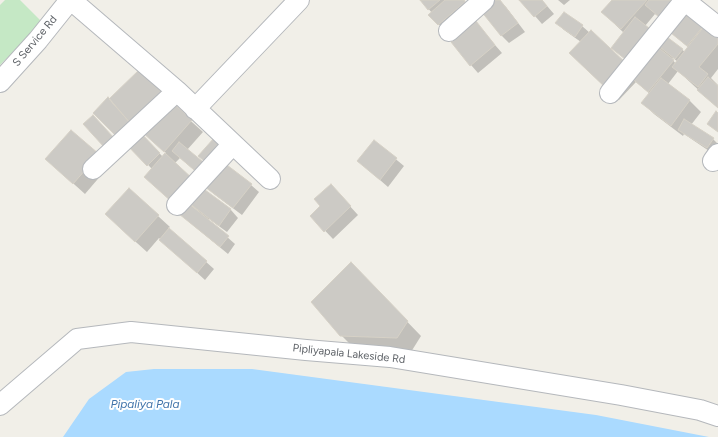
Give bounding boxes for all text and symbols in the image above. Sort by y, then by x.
street label: S Service Rd [10,13,60,69]
street label: Pipliyapala Lakeside Rd [292,342,406,366]
water label: Pipaliya Pala [110,397,180,411]

